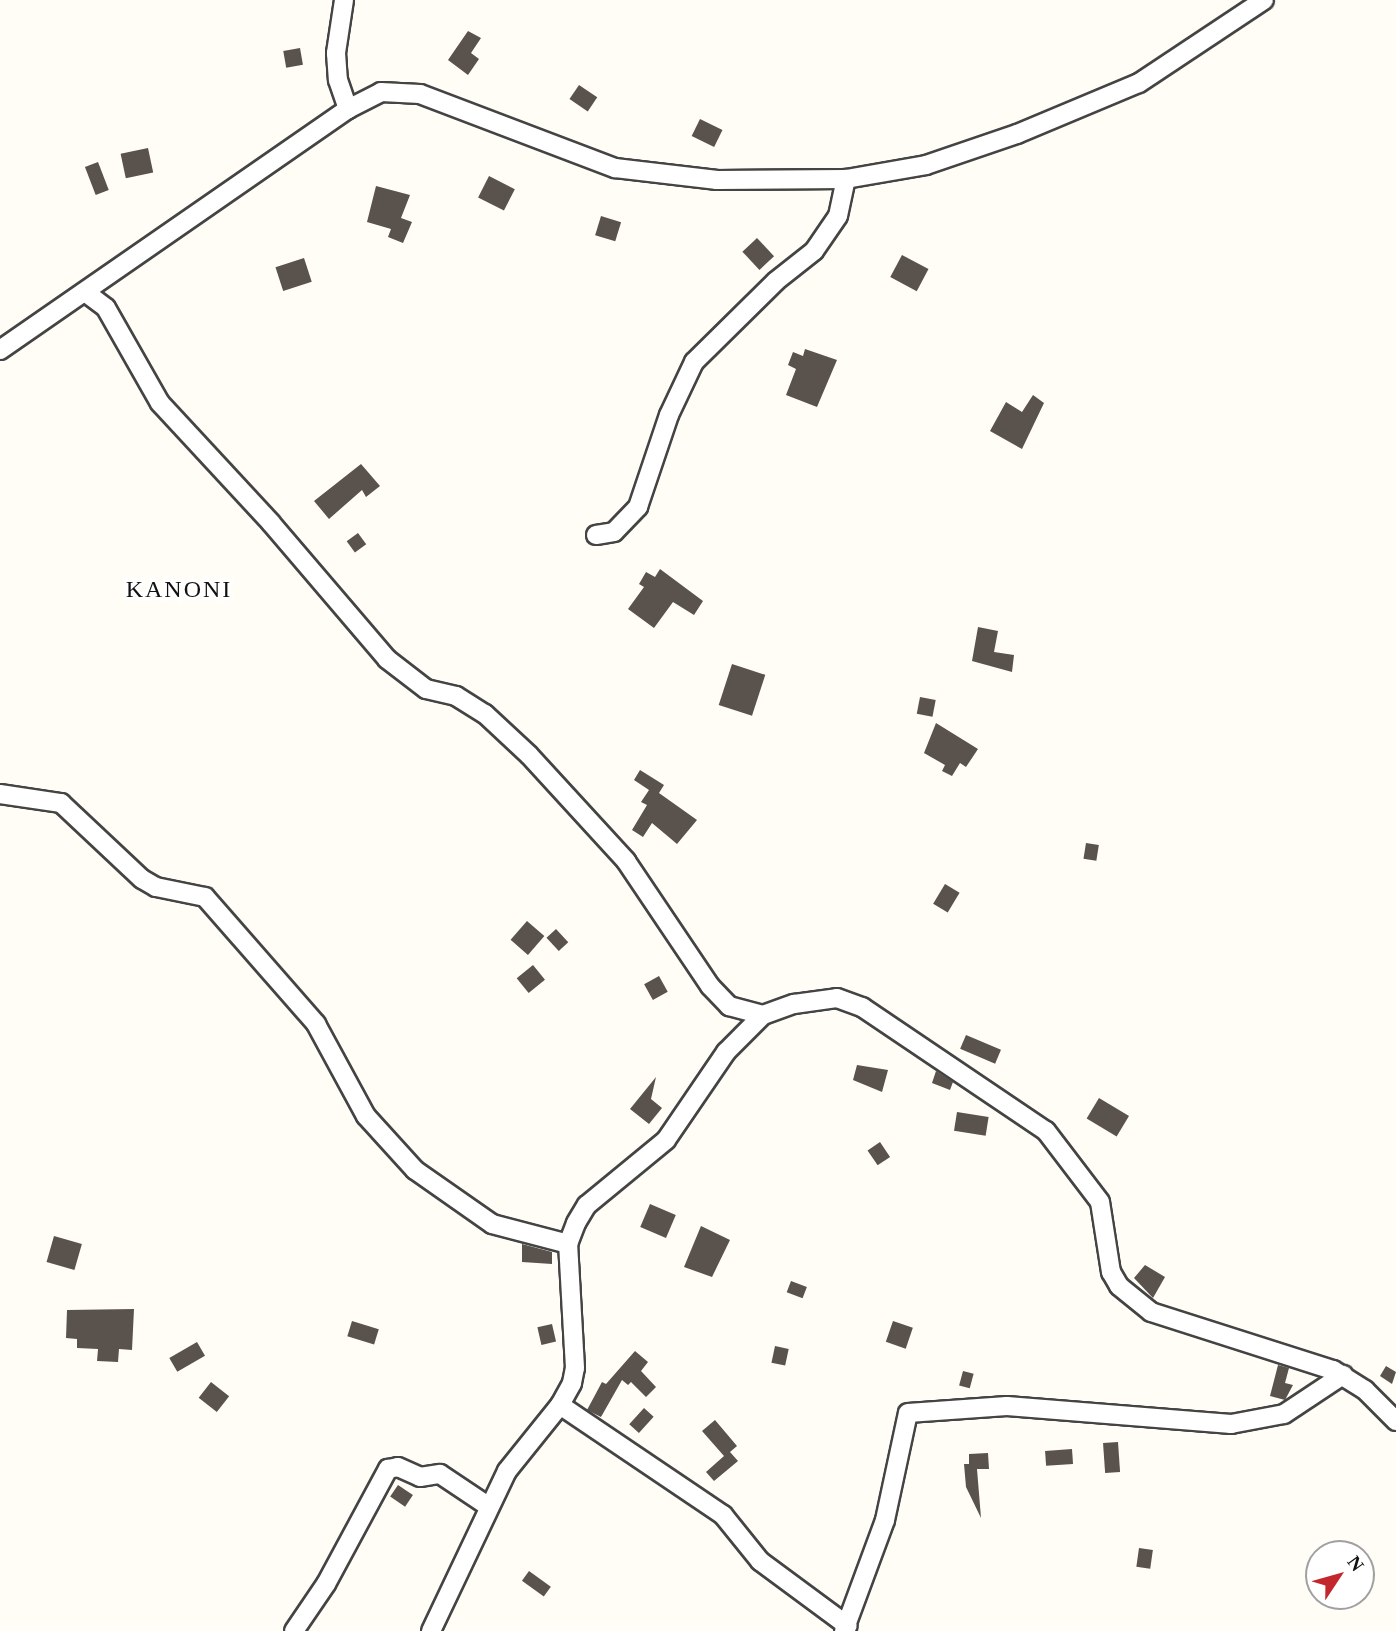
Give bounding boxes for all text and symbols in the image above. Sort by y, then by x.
district label: KANONI [126,576,232,604]
north arrow [1305,1540,1375,1610]
text: N [1343,1552,1368,1575]

